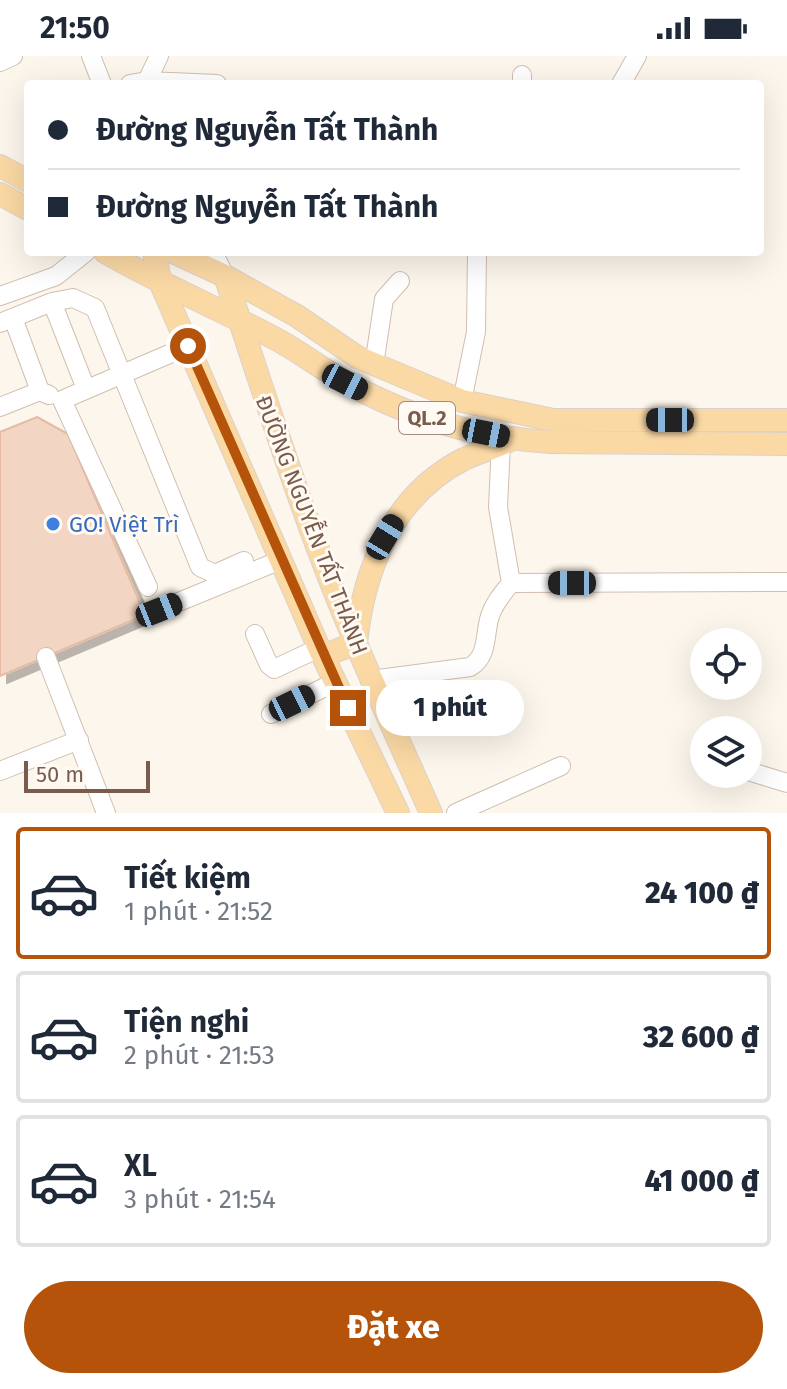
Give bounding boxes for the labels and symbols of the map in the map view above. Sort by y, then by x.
route start [170,328,206,364]
car [318,360,372,404]
street label: ĐƯỜNG NGUYỄN TẤT THÀNH [250,391,375,659]
road number: QL.2 [399,402,455,434]
car [646,408,694,432]
car [460,417,512,449]
car [362,510,408,564]
place label: GO! Việt Trì [69,511,179,538]
marker: GO! Việt Trì [44,515,62,533]
car [548,571,596,595]
car [132,590,186,630]
callout: 1 phút [376,680,524,736]
car [265,682,319,724]
route end [330,690,366,726]
scale bar [24,757,150,793]

